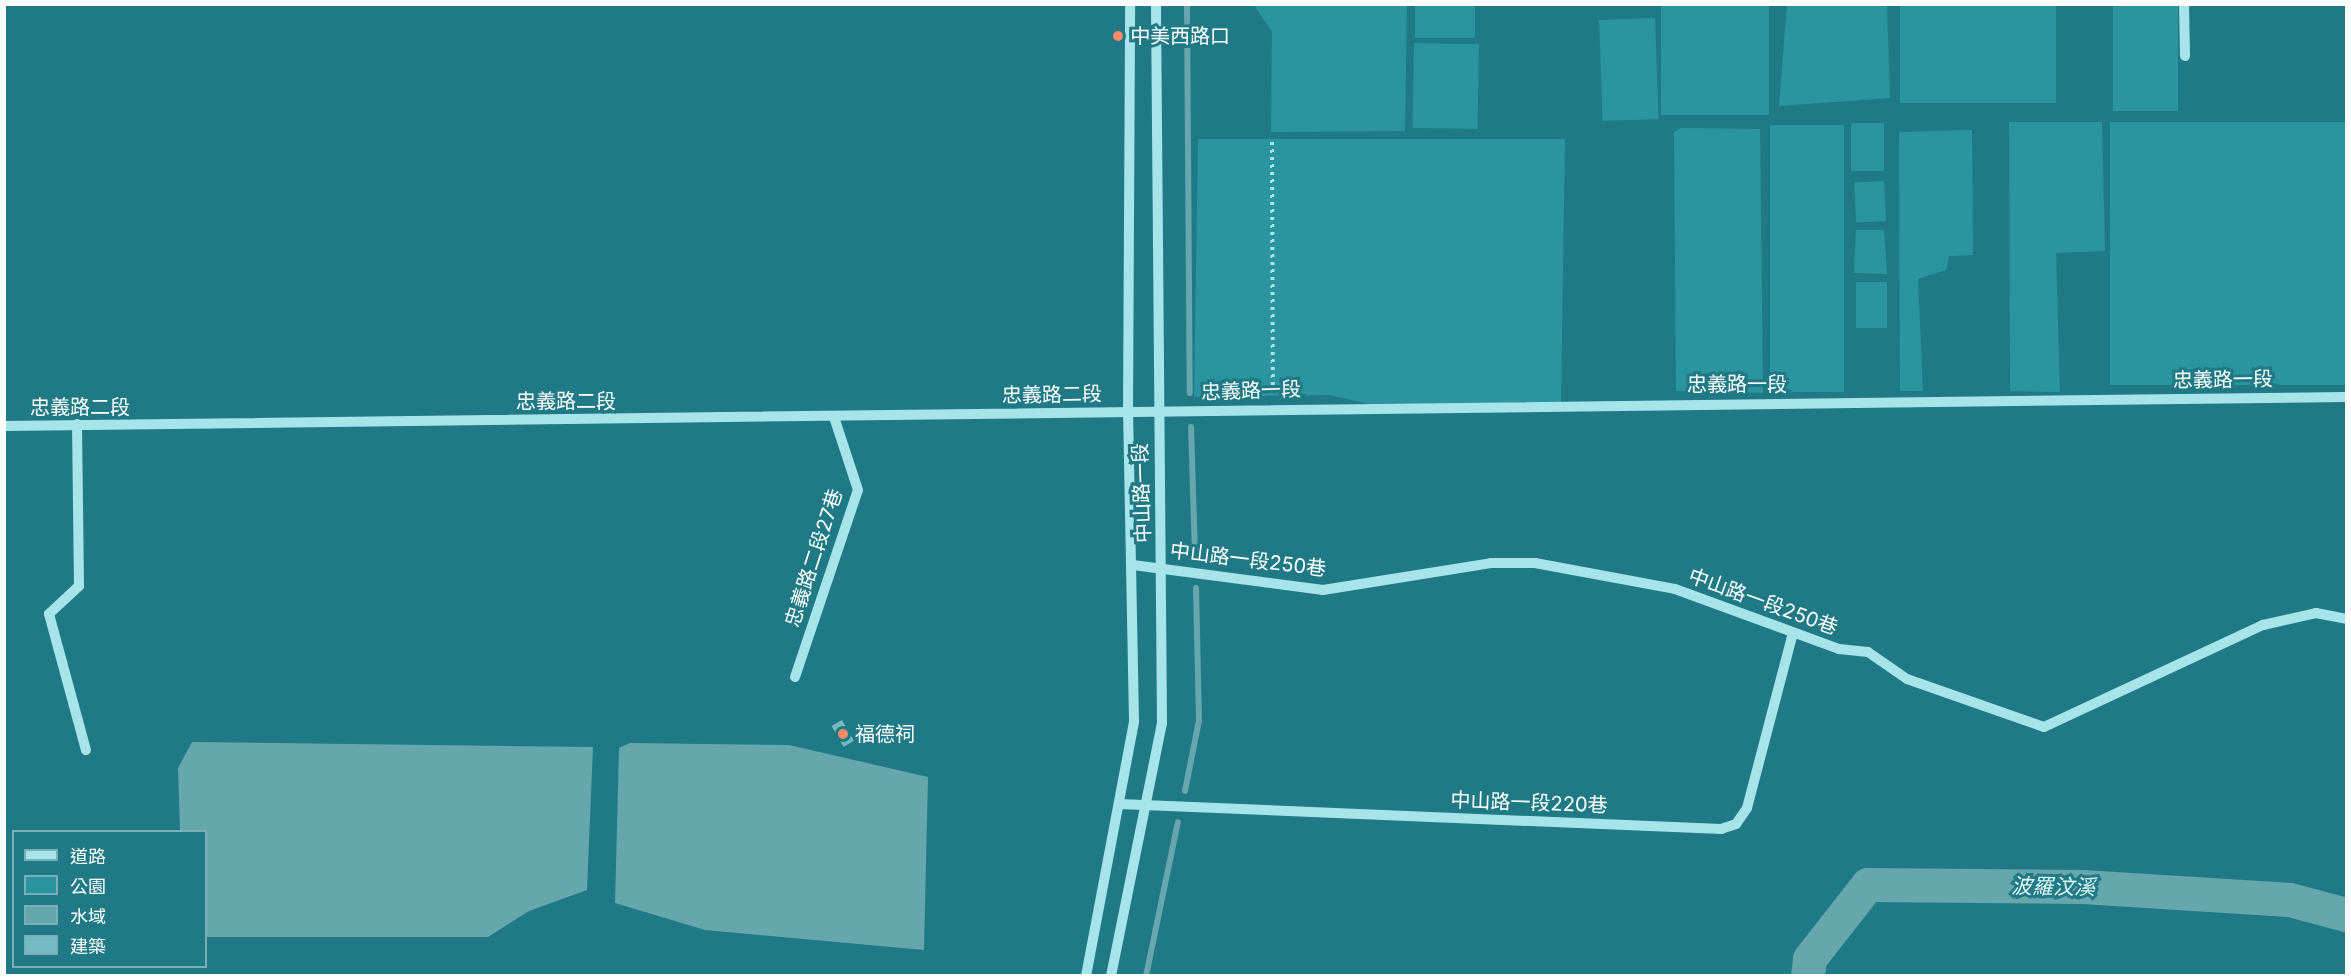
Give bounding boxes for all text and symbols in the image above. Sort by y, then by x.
place label: 中美西路口 [1130,24,1230,48]
marker: 中美西路口 [1111,29,1125,43]
street label: 忠義路一段 [2173,367,2273,393]
street label: 忠義路一段 [1687,372,1787,396]
street label: 忠義路一段 [1201,377,1301,405]
street label: 忠義路二段 [1002,382,1102,408]
street label: 忠義路二段 [516,389,616,413]
street label: 忠義路二段 [30,395,130,419]
street label: 中山路一段 [1128,443,1156,543]
street label: 忠義路二段27巷 [780,486,848,630]
street label: 中山路一段250巷 [1169,539,1327,581]
street label: 中山路一段250巷 [1685,564,1841,640]
place label: 福德祠 [855,722,915,746]
marker: 福德祠 [836,727,850,741]
street label: 中山路一段220巷 [1450,788,1608,818]
legend [12,830,207,968]
text: 道路 [70,846,106,867]
water label: 波羅汶溪 [2011,874,2095,900]
text: 公園 [70,876,106,897]
text: 水域 [70,906,106,927]
text: 建築 [70,936,106,957]

